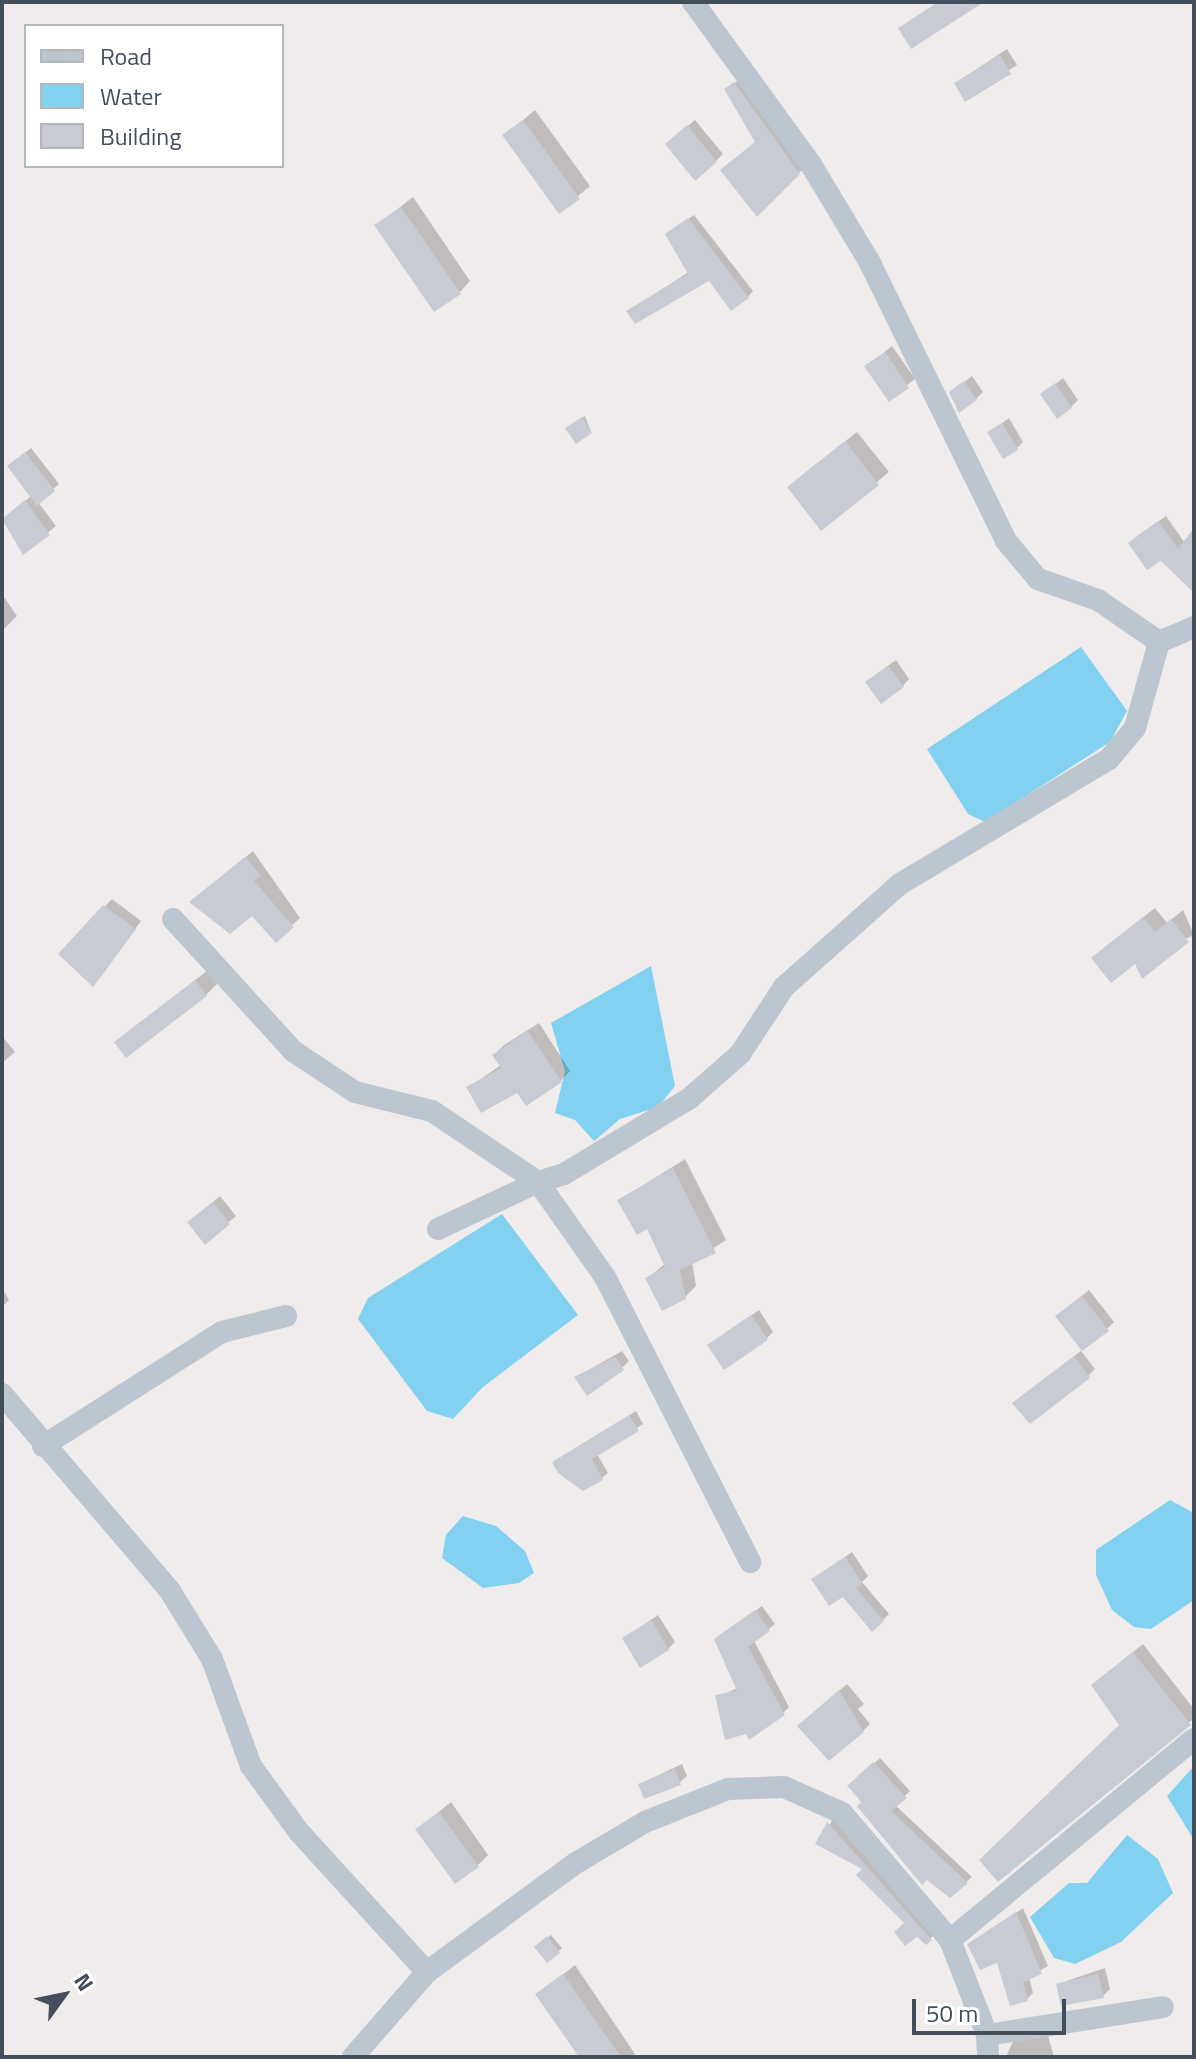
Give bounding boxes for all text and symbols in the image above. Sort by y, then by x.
legend [24,24,284,168]
text: Road [100,38,152,74]
text: Water [100,78,162,114]
text: Building [100,118,182,154]
north arrow [24,1955,104,2035]
text: N [66,1966,103,1998]
scale bar [916,1983,1070,2033]
text: 50 m [926,1995,978,2031]

